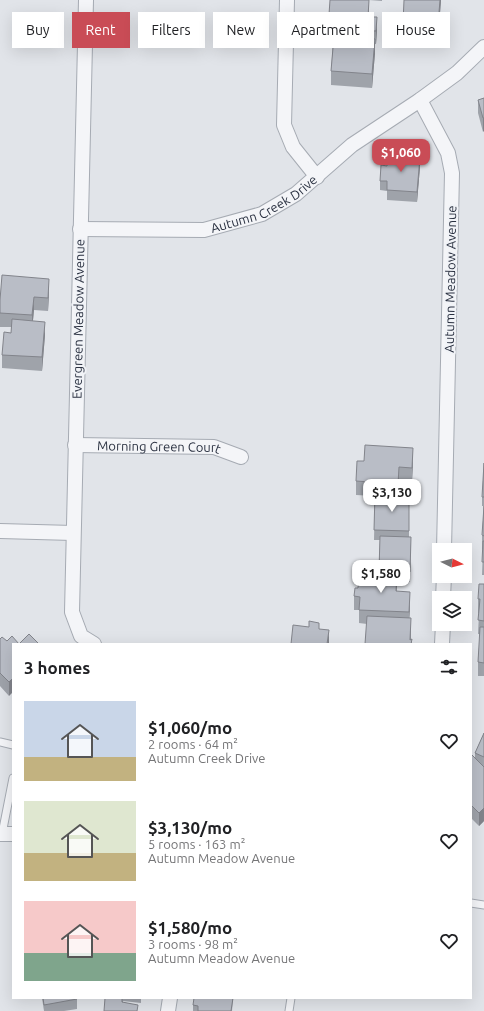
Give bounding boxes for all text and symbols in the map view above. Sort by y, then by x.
chip: Buy [12,12,64,48]
chip: Rent [72,12,130,48]
chip: Filters [138,12,205,48]
chip: New [213,12,269,48]
chip: Apartment [277,12,374,48]
chip: House [382,12,450,48]
pin: $1,060 [368,139,434,173]
text: $1,060 [381,145,421,159]
street label: Autumn Creek Drive [209,172,320,235]
street label: Autumn Meadow Avenue [442,205,458,353]
street label: Evergreen Meadow Avenue [70,239,86,399]
street label: Morning Green Court [97,438,223,456]
pin: $3,130 [359,479,425,513]
text: $3,130 [372,485,412,499]
north arrow [432,543,472,583]
map controls [432,543,472,631]
pin: $1,580 [348,560,414,594]
text: $1,580 [361,566,401,580]
button: layers [432,591,472,631]
icon: filters [438,656,460,678]
text: 3 homes [24,658,90,677]
icon: home [56,717,104,765]
text: $1,060/mo [148,718,232,737]
icon: heart [438,730,460,752]
text: 2 rooms · 64 m² [148,737,238,751]
text: Autumn Creek Drive [148,751,266,765]
icon: home [56,817,104,865]
text: $3,130/mo [148,818,232,837]
icon: heart [438,830,460,852]
text: 5 rooms · 163 m² [148,837,245,851]
text: Autumn Meadow Avenue [148,851,295,865]
icon: home [56,917,104,965]
text: $1,580/mo [148,918,232,937]
icon: heart [438,930,460,952]
text: 3 rooms · 98 m² [148,937,238,951]
text: Autumn Meadow Avenue [148,951,295,965]

